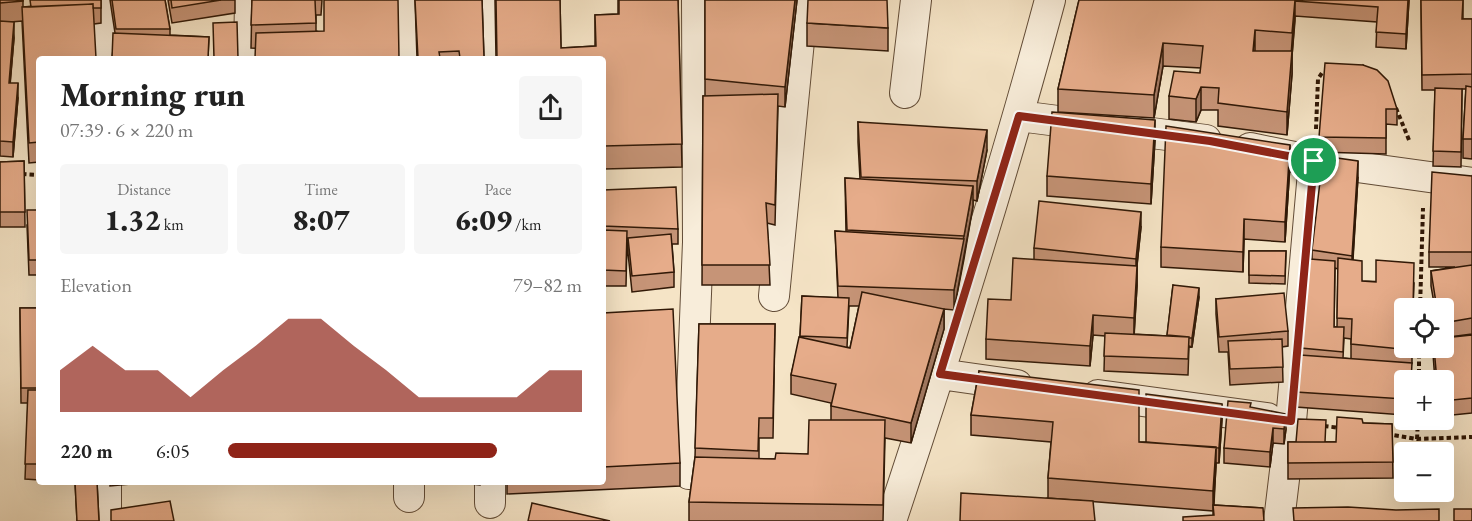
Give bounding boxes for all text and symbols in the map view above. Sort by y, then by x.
text: Morning run [60,73,245,116]
button: share [519,76,582,139]
text: 07:39 · 6 × 220 m [60,117,193,143]
pin [1288,135,1339,186]
icon: arrive [1297,144,1330,177]
text: Distance [117,179,171,200]
text: Time [304,179,338,200]
text: Pace [485,179,511,200]
text: 1.32 [104,200,160,239]
text: 8:07 [292,200,350,239]
text: 6:09 [455,200,512,239]
text: km [160,214,184,235]
text: /km [512,214,541,235]
text: Elevation [60,272,132,298]
text: 79–82 m [513,272,582,298]
map controls [1394,298,1454,502]
button: locate [1394,298,1454,358]
button: + [1394,370,1454,430]
text: 220 m [60,438,113,464]
text: 6:05 [156,438,190,464]
button: − [1394,442,1454,502]

